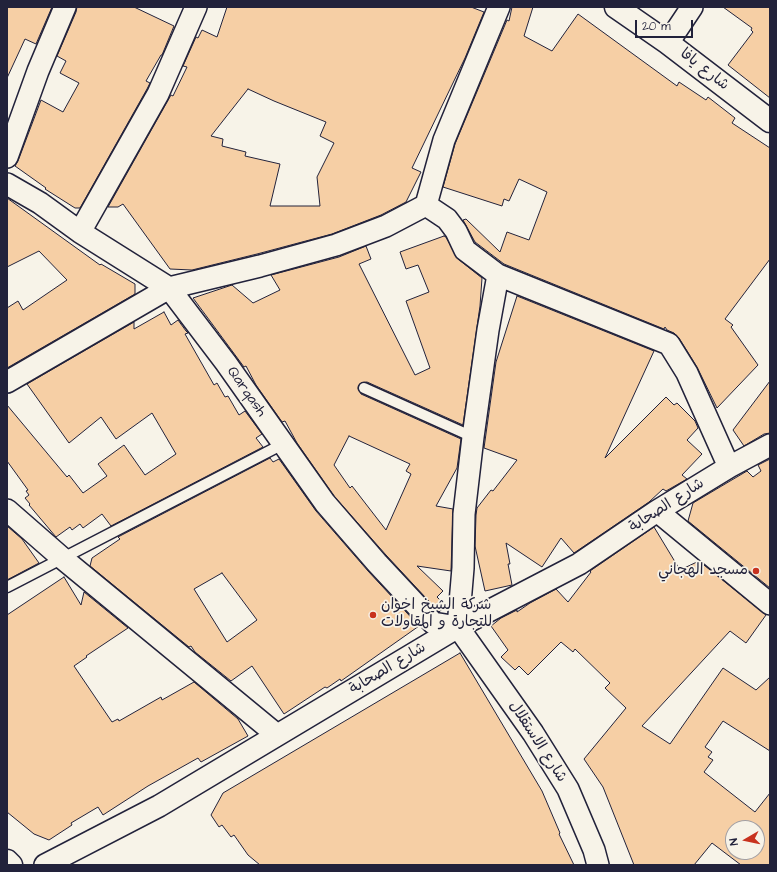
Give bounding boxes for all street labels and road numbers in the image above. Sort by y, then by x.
street label: شارع يافا [676,45,732,95]
street label: Qarqash [222,364,270,420]
street label: شارع الصحابة [626,475,708,537]
street label: شارع الصحابة [347,639,429,699]
street label: شارع الاستقلال [504,698,570,786]

